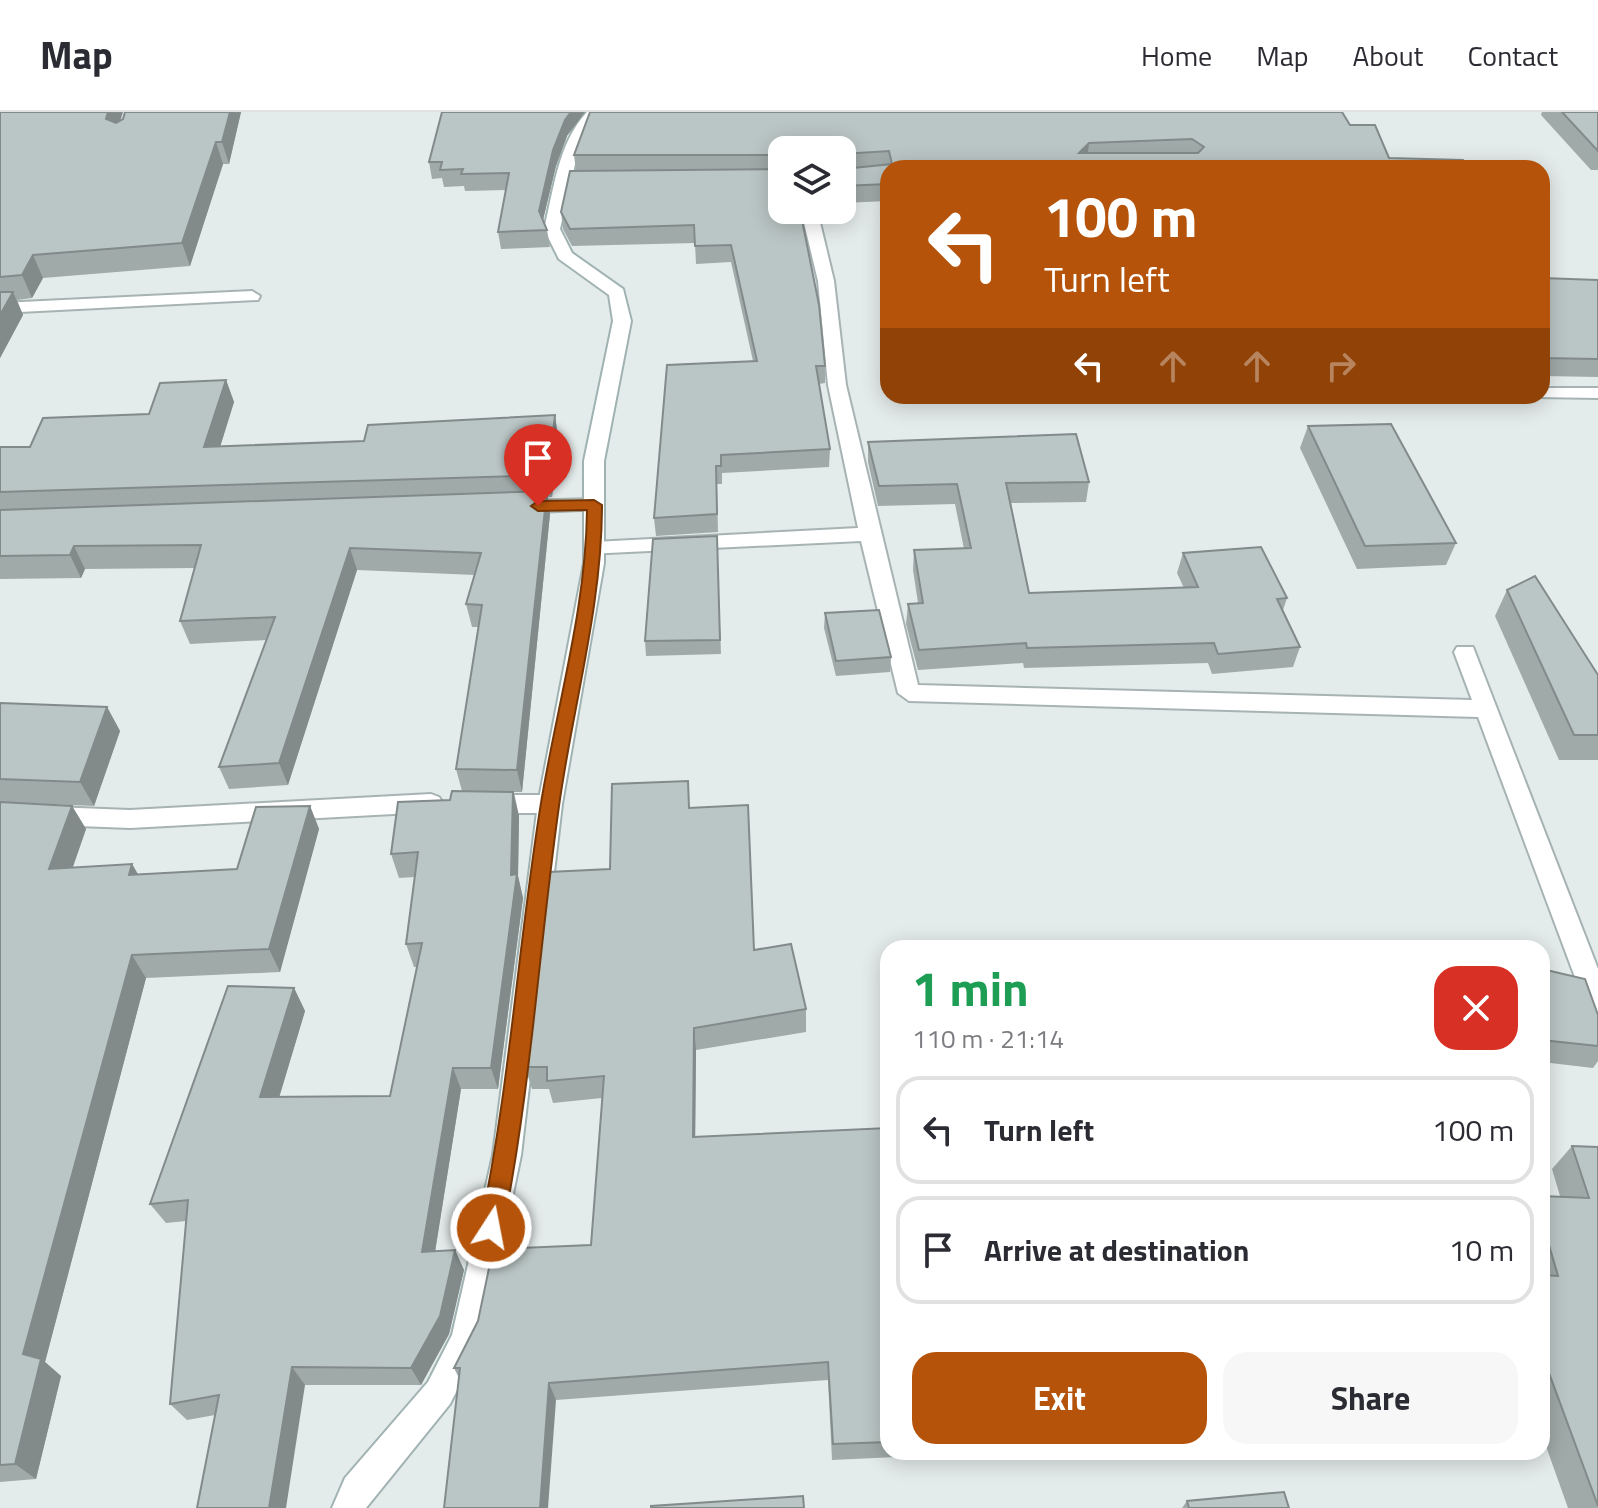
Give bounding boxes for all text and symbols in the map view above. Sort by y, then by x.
text: Map [40,26,113,84]
text: Home [1141,34,1212,77]
text: Map [1256,34,1309,77]
text: About [1353,34,1423,77]
text: Contact [1467,34,1558,77]
map controls [768,136,856,224]
button: layers [768,136,856,224]
text: 100 m [1044,174,1197,259]
icon: left [912,192,1016,296]
text: Turn left [1044,251,1170,306]
icon: left [1067,344,1111,388]
icon: ahead [1151,344,1195,388]
icon: ahead [1235,344,1279,388]
icon: right [1319,344,1363,388]
pin [504,424,572,506]
icon: arrive [516,436,560,480]
text: 1 min [912,952,1029,1025]
button: close [1434,966,1518,1050]
text: 110 m · 21:14 [912,1019,1064,1058]
text: Turn left [984,1107,1094,1153]
text: 100 m [1432,1107,1514,1153]
icon: left [916,1108,960,1152]
position arrow [449,1186,533,1270]
text: Arrive at destination [984,1227,1249,1273]
text: 10 m [1449,1227,1514,1273]
icon: arrive [916,1228,960,1272]
button: Exit [912,1352,1207,1444]
button: Share [1223,1352,1518,1444]

